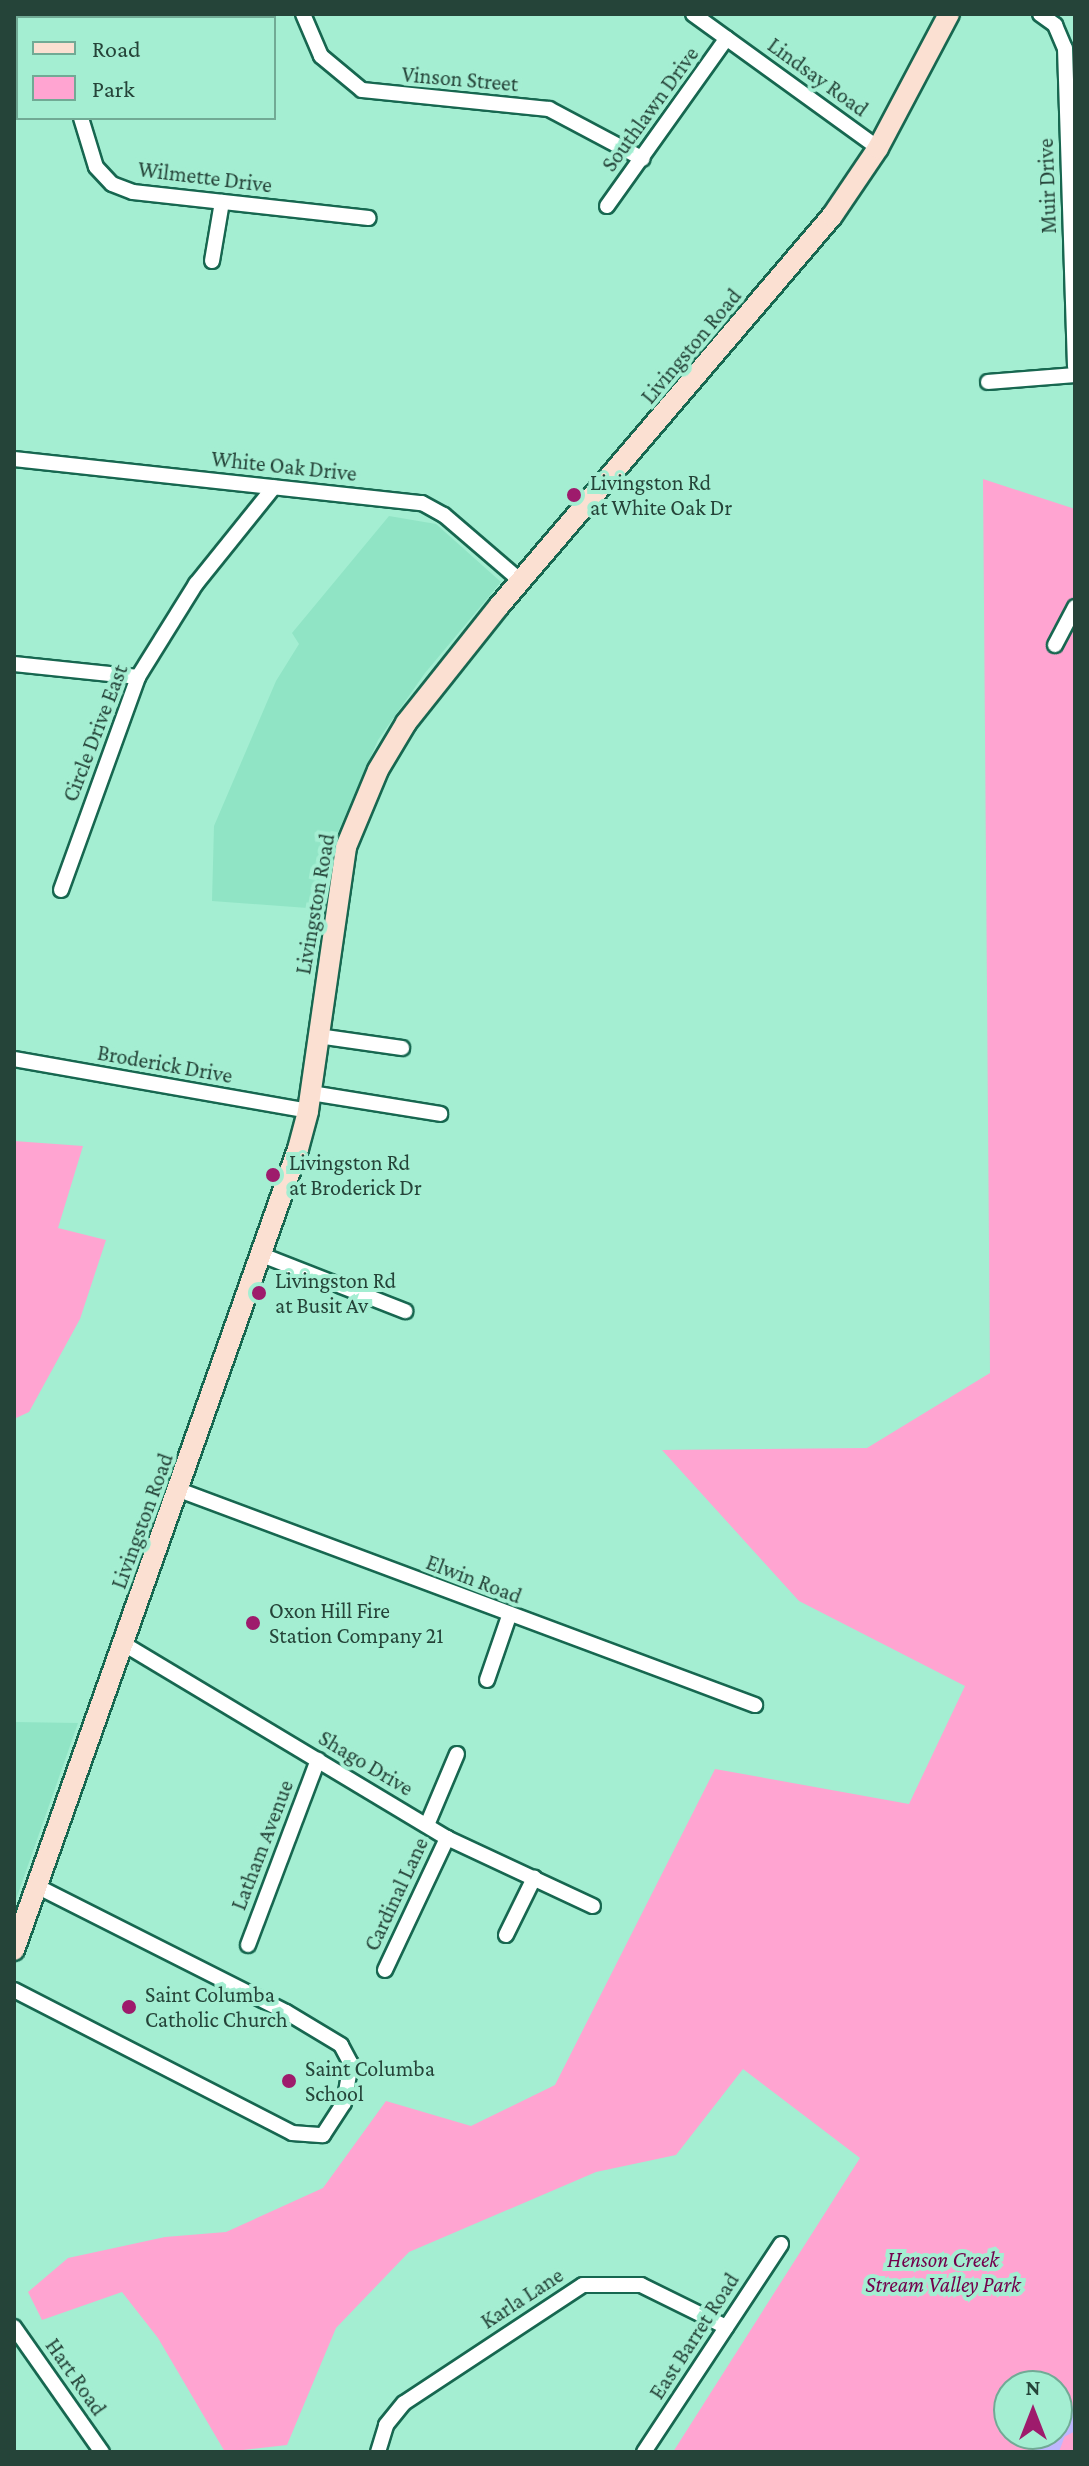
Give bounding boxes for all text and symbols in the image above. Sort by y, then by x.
legend [16,16,276,120]
street label: Lindsay Road [763,32,873,122]
text: Road [92,35,141,62]
street label: Southlawn Drive [596,41,704,177]
street label: Vinson Street [401,61,519,97]
text: Park [92,75,135,102]
street label: Muir Drive [1032,138,1062,234]
street label: Wilmette Drive [136,156,274,198]
street label: Livingston Road [635,283,747,409]
street label: White Oak Drive [210,445,358,487]
place label: Livingston Rd at White Oak Dr [590,469,732,520]
marker: Livingston Rd at White Oak Dr [565,486,583,504]
street label: Circle Drive East [57,661,133,805]
street label: Livingston Road [290,832,340,976]
street label: Broderick Drive [95,1039,235,1089]
place label: Livingston Rd at Broderick Dr [289,1149,422,1200]
marker: Livingston Rd at Broderick Dr [264,1166,282,1184]
place label: Livingston Rd at Busit Av [275,1267,396,1318]
marker: Livingston Rd at Busit Av [250,1284,268,1302]
street label: Livingston Road [105,1450,179,1592]
street label: Elwin Road [422,1549,526,1609]
place label: Oxon Hill Fire Station Company 21 [269,1597,444,1648]
marker: Oxon Hill Fire Station Company 21 [244,1614,262,1632]
street label: Shago Drive [314,1724,418,1802]
street label: Latham Avenue [225,1776,299,1914]
street label: Cardinal Lane [358,1833,434,1955]
place label: Saint Columba Catholic Church [145,1981,288,2032]
marker: Saint Columba Catholic Church [120,1998,138,2016]
place label: Saint Columba School [305,2055,435,2106]
marker: Saint Columba School [280,2072,298,2090]
park label: Henson Creek Stream Valley Park [865,2246,1021,2298]
street label: Karla Lane [476,2262,568,2334]
street label: East Barret Road [643,2268,745,2404]
street label: Hart Road [40,2333,112,2421]
north arrow [993,2370,1073,2450]
text: N [1026,2375,1041,2400]

